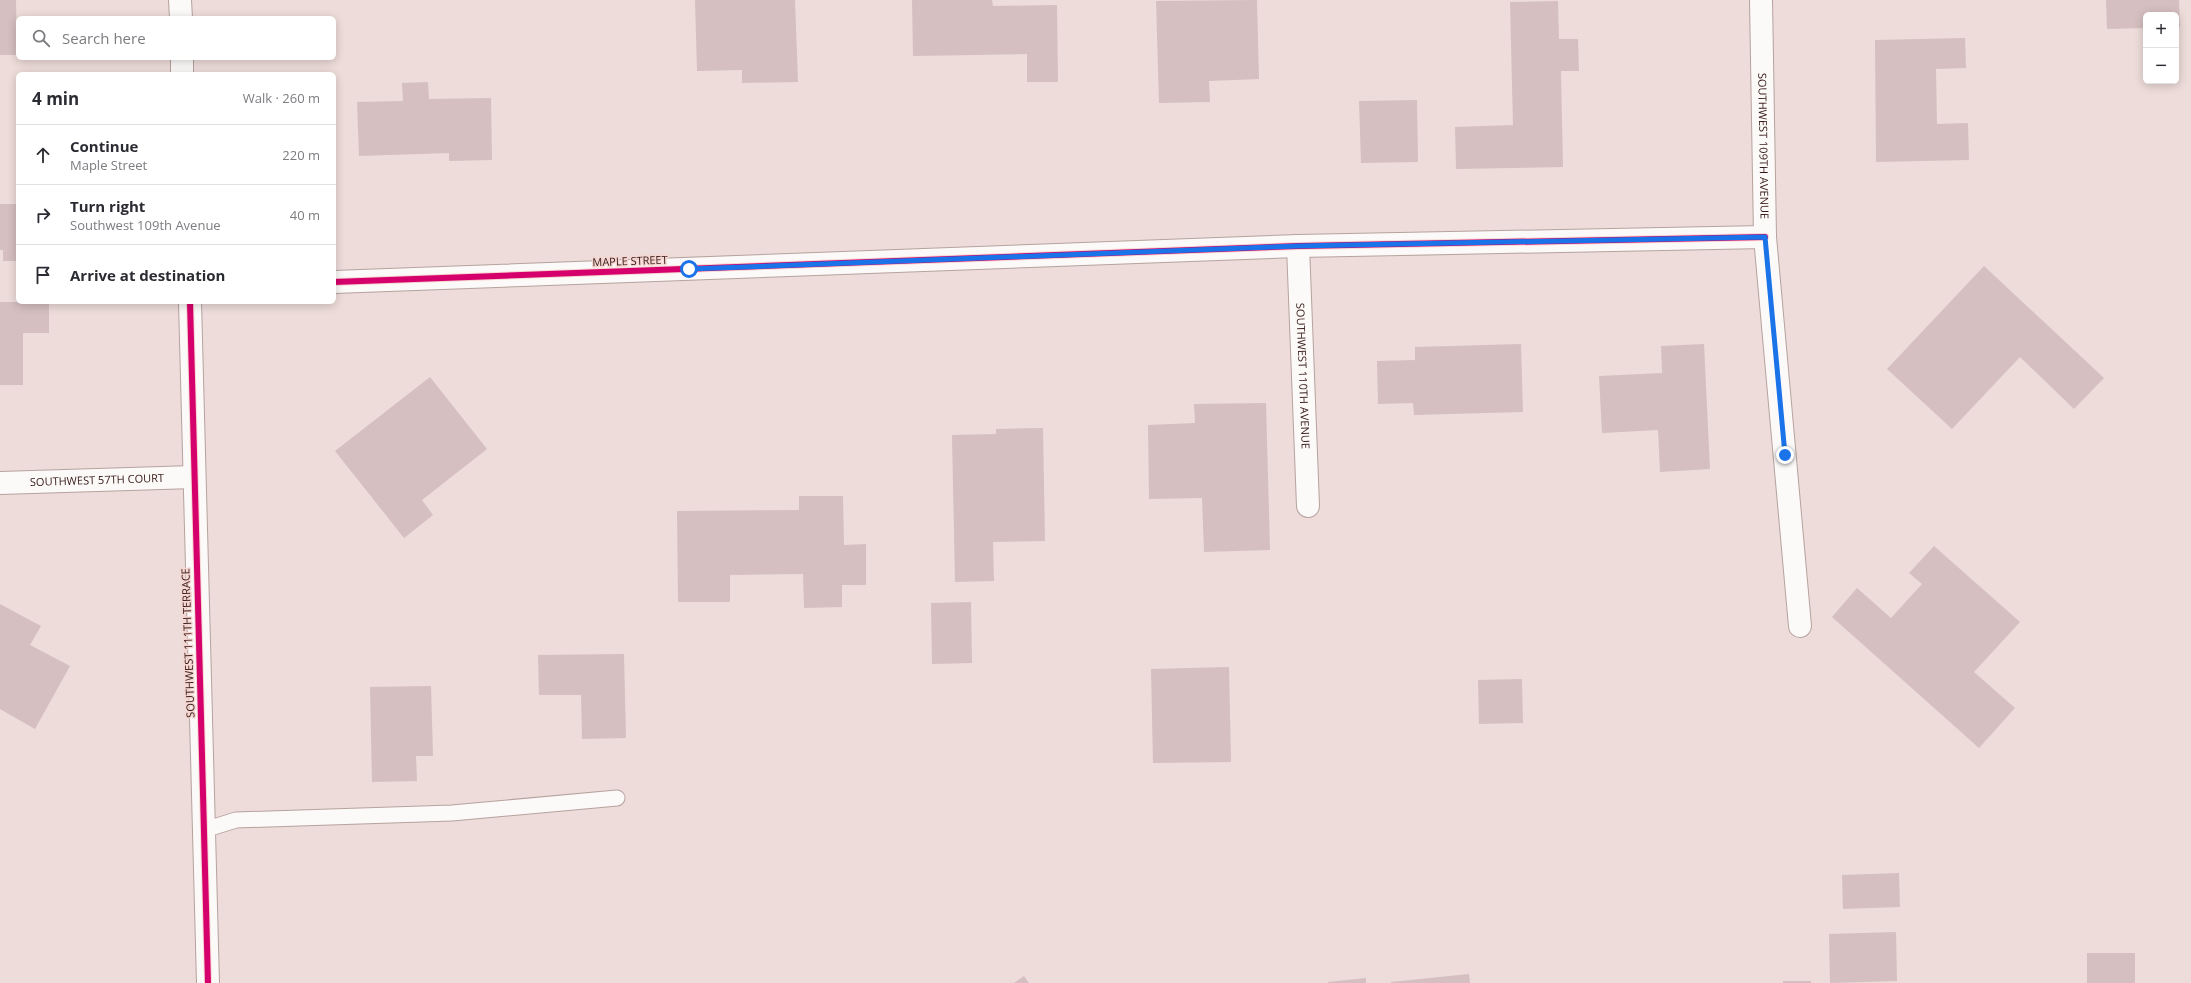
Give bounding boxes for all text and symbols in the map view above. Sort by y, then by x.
map controls [2143,12,2179,84]
button: + [2143,12,2179,48]
search box [16,16,336,60]
icon: search [30,27,52,49]
text: Search here [62,28,146,48]
button: − [2143,48,2179,84]
street label: SOUTHWEST 109TH AVENUE [1755,73,1773,219]
text: 4 min [32,87,79,110]
text: Walk · 260 m [243,89,320,107]
text: Continue [70,136,138,156]
icon: ahead [32,144,54,166]
text: 220 m [282,146,320,164]
text: Maple Street [70,156,147,174]
text: Turn right [70,196,145,216]
icon: right [32,204,54,226]
text: 40 m [290,206,320,224]
text: Southwest 109th Avenue [70,216,221,234]
street label: MAPLE STREET [592,252,668,269]
route start [680,260,698,278]
icon: arrive [32,264,54,286]
text: Arrive at destination [70,265,225,285]
street label: SOUTHWEST 110TH AVENUE [1293,303,1314,449]
route end [1776,446,1794,464]
street label: SOUTHWEST 57TH COURT [30,470,164,489]
street label: SOUTHWEST 111TH TERRACE [177,568,198,718]

